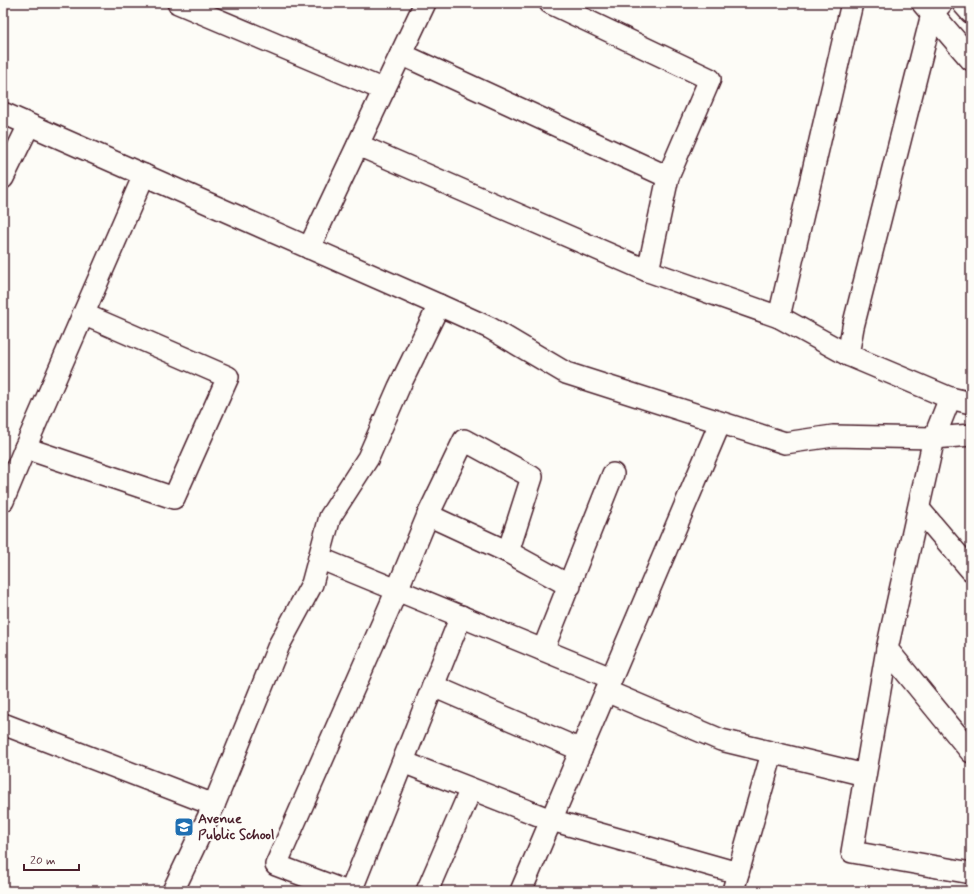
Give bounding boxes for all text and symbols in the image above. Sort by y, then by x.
place label: Avenue Public School [198,810,275,844]
school or university icon: Avenue Public School [173,816,195,838]
scale bar [24,846,79,872]
text: 20 m [30,853,56,869]

